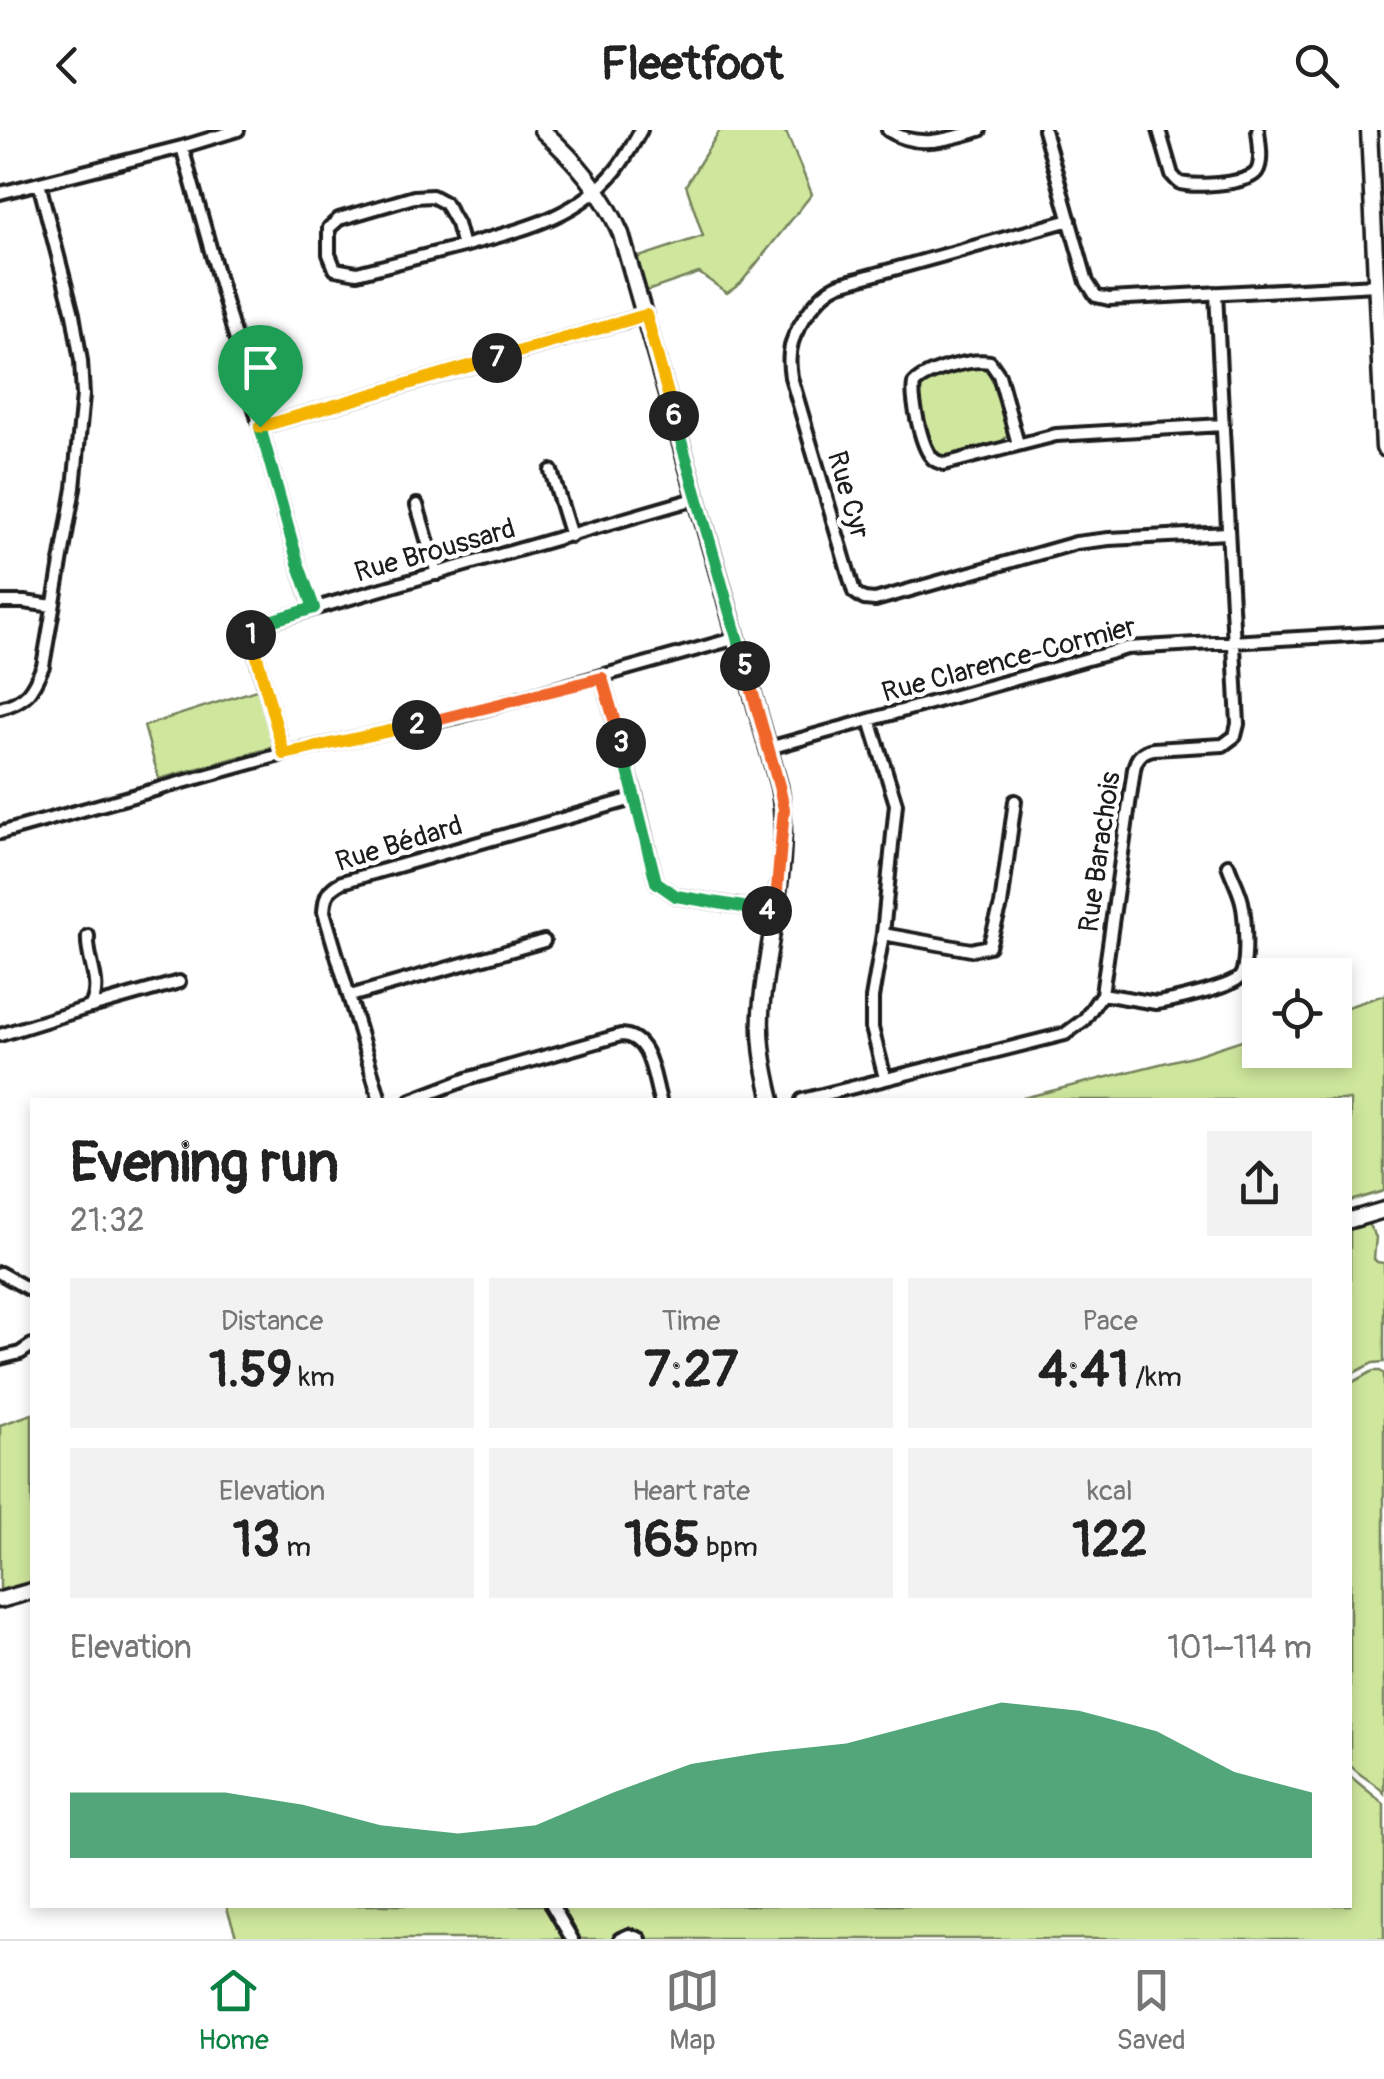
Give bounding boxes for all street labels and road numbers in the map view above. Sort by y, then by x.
street label: Rue Cyr [819,447,877,543]
street label: Rue Broussard [350,511,520,591]
street label: Rue Clarence-Cormier [878,609,1140,711]
street label: Rue Barachois [1071,769,1129,935]
street label: Rue Bédard [331,808,467,880]

